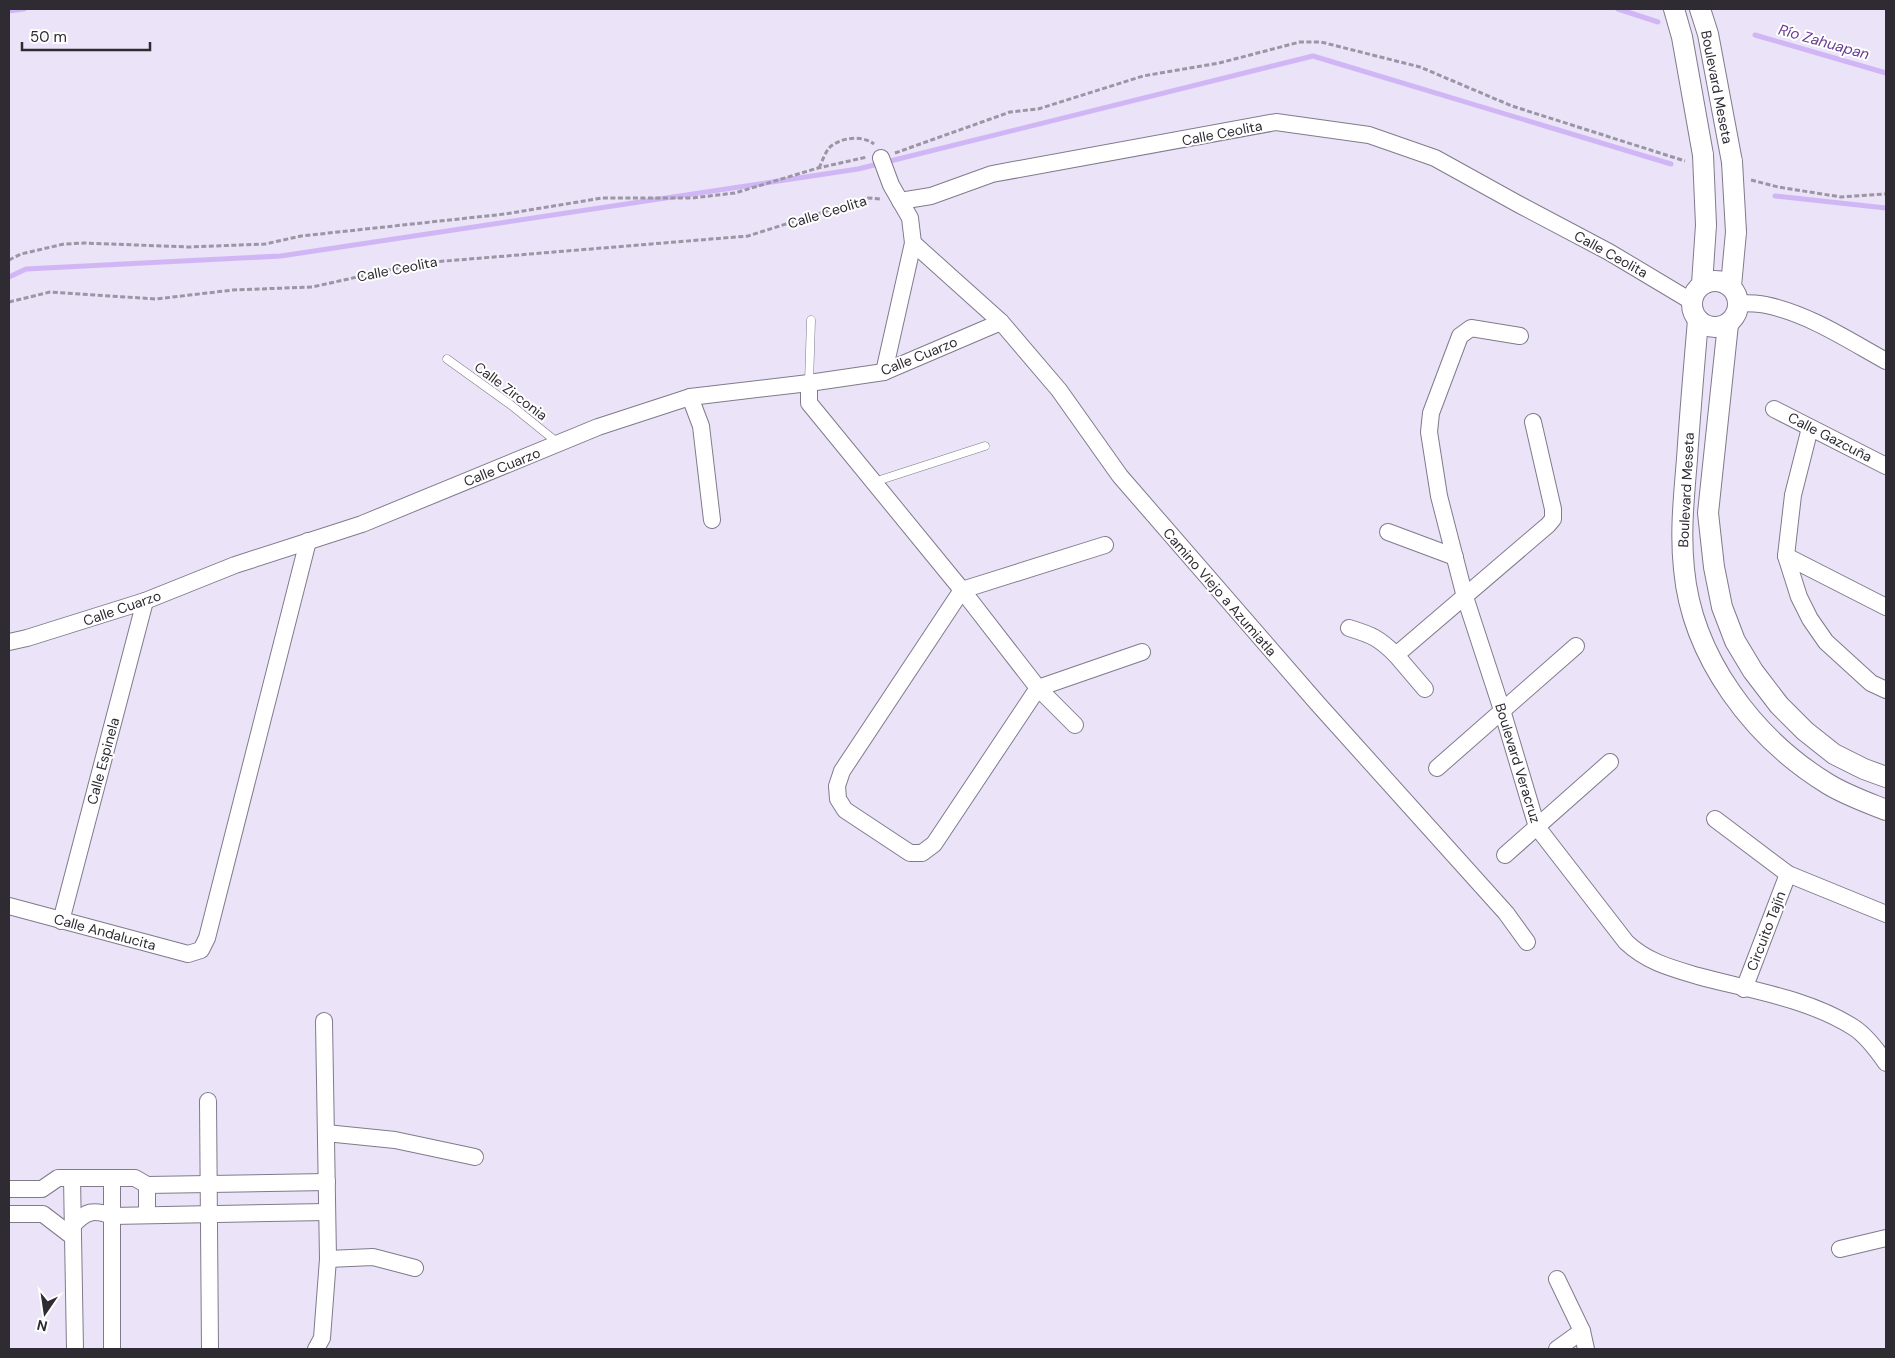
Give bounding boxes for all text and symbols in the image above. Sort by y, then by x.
water label: Río Zahuapan [1776,19,1872,65]
scale bar [22,20,150,52]
text: 50 m [30,27,67,47]
street label: Boulevard Meseta [1697,29,1737,145]
street label: Calle Ceolita [1180,116,1264,150]
street label: Calle Ceolita [785,191,869,233]
street label: Calle Ceolita [1571,226,1651,282]
street label: Calle Ceolita [355,252,439,286]
street label: Calle Cuarzo [878,332,960,380]
street label: Calle Zirconia [471,358,551,424]
street label: Calle Gazcuña [1785,408,1875,466]
street label: Boulevard Meseta [1674,432,1698,548]
street label: Calle Cuarzo [461,443,543,491]
street label: Camino Viejo a Azumiatla [1159,524,1281,660]
street label: Calle Cuarzo [81,586,163,630]
street label: Boulevard Veracruz [1491,701,1545,825]
street label: Calle Espinela [83,716,123,806]
street label: Circuito Tajín [1743,889,1789,973]
street label: Calle Andalucita [52,910,158,954]
north arrow [20,1288,70,1338]
text: N [35,1316,49,1336]

